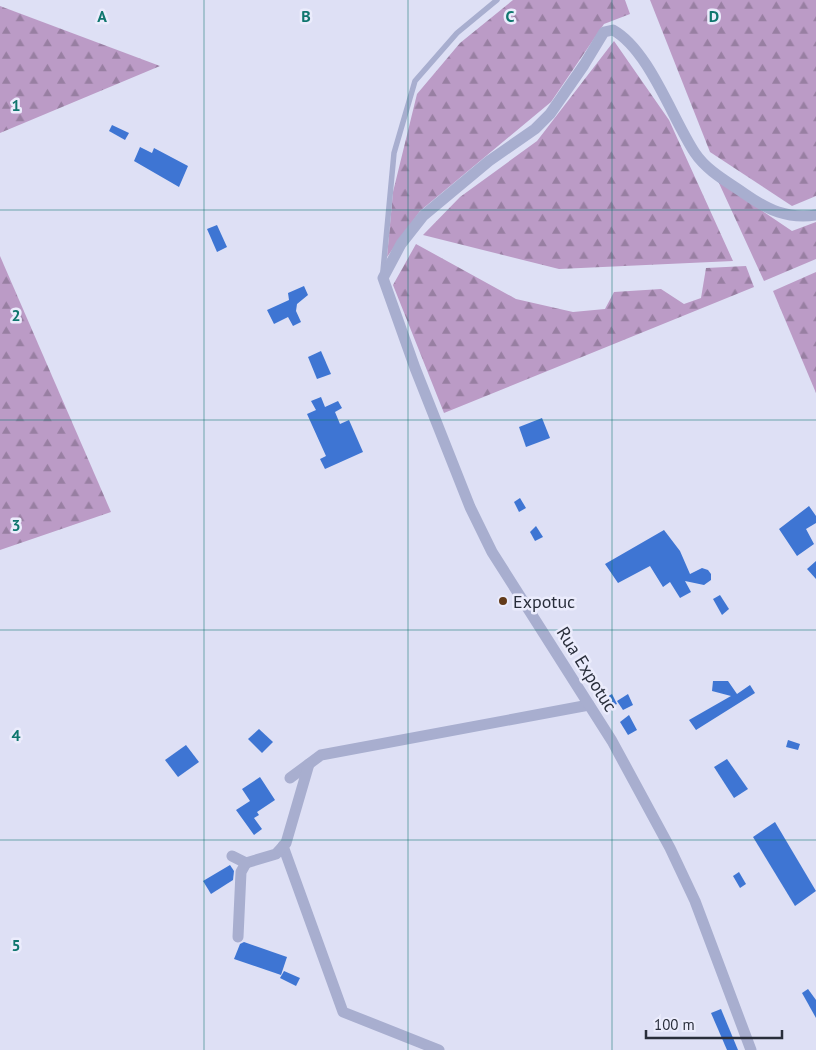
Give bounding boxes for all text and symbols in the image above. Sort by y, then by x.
text: A [97,6,107,26]
text: B [301,6,311,26]
text: C [506,6,515,26]
text: D [709,6,719,26]
text: 1 [11,95,21,115]
text: 2 [11,305,21,325]
text: 3 [11,515,21,535]
place label: Expotuc [513,590,575,613]
marker: Expotuc [497,595,509,607]
street label: Rua Expotuc [552,622,622,716]
text: 4 [11,725,21,745]
text: 5 [11,935,21,955]
scale bar [646,1008,782,1040]
text: 100 m [654,1015,695,1034]

